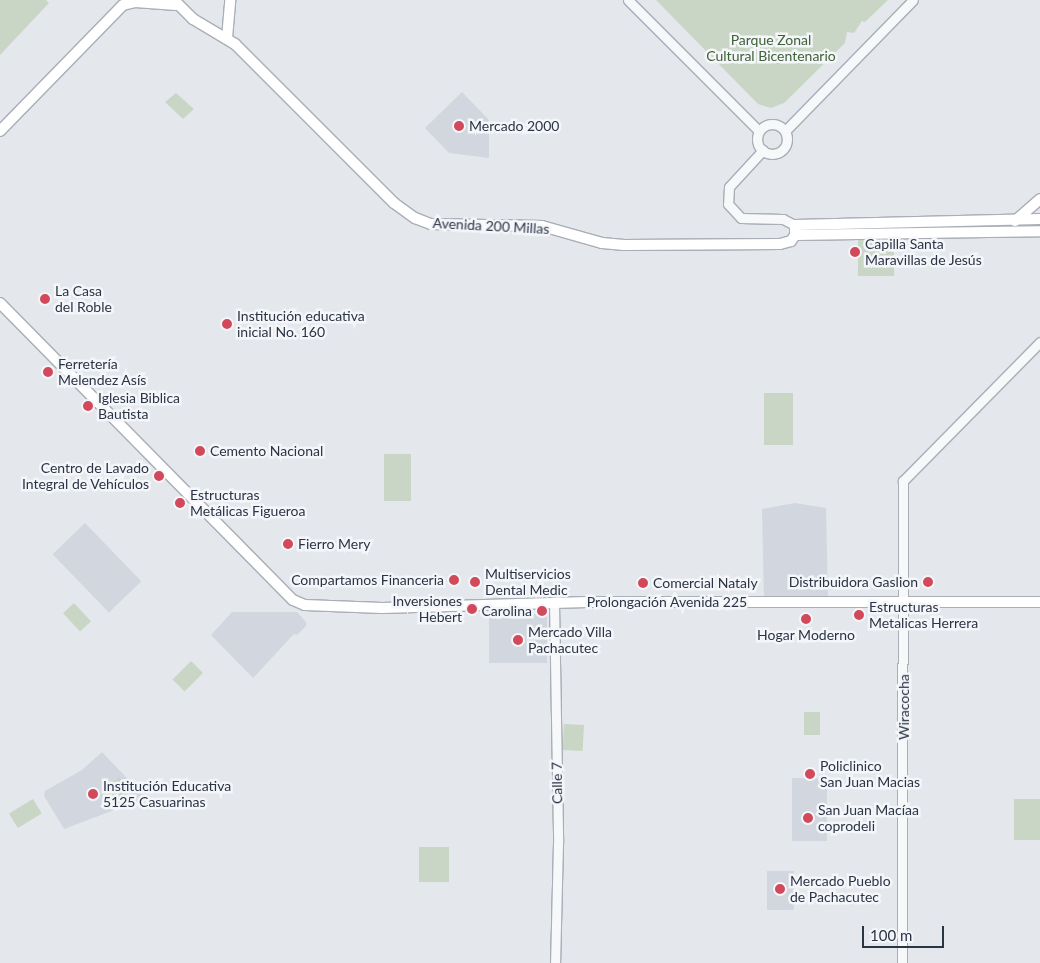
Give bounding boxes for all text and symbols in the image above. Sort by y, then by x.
park label: Parque Zonal Cultural Bicentenario [706,32,836,64]
place label: Mercado 2000 [469,118,559,134]
marker: Mercado 2000 [453,120,465,132]
street label: Avenida 200 Millas [432,215,550,237]
place label: Capilla Santa Maravillas de Jesús [865,236,982,268]
marker: Capilla Santa Maravillas de Jesús [849,246,861,258]
place label: La Casa del Roble [55,283,112,316]
marker: La Casa del Roble [39,293,51,305]
place label: Institución educativa inicial No. 160 [237,308,365,341]
marker: Institución educativa inicial No. 160 [221,318,233,330]
place label: Ferretería Melendez Asís [58,356,147,388]
marker: Ferretería Melendez Asís [42,366,54,378]
place label: Iglesia Biblica Bautista [98,390,180,422]
marker: Iglesia Biblica Bautista [82,400,94,412]
place label: Cemento Nacional [210,443,323,459]
marker: Cemento Nacional [194,445,206,457]
place label: Centro de Lavado Integral de Vehículos [21,460,149,492]
marker: Centro de Lavado Integral de Vehículos [153,470,165,482]
place label: Estructuras Metálicas Figueroa [190,487,305,520]
marker: Estructuras Metálicas Figueroa [174,497,186,509]
place label: Fierro Mery [298,536,371,552]
marker: Fierro Mery [282,538,294,550]
place label: Multiservicios Dental Medic [485,566,571,598]
place label: Compartamos Financeria [291,572,444,588]
marker: Compartamos Financeria [448,574,460,586]
place label: Distribuidora Gaslion [789,574,918,590]
place label: Comercial Nataly [653,575,758,591]
marker: Multiservicios Dental Medic [469,576,481,588]
marker: Distribuidora Gaslion [922,576,934,588]
marker: Comercial Nataly [637,577,649,589]
place label: Inversiones Hebert [392,593,462,626]
street label: Prolongación Avenida 225 [587,594,747,610]
place label: Estructuras Metalicas Herrera [869,599,978,632]
marker: Inversiones Hebert [466,603,478,615]
place label: Carolina [482,603,532,619]
marker: Carolina [536,605,548,617]
marker: Estructuras Metalicas Herrera [853,609,865,621]
marker: Hogar Moderno [800,613,812,625]
place label: Mercado Villa Pachacutec [528,624,612,656]
place label: Hogar Moderno [757,627,855,643]
marker: Mercado Villa Pachacutec [512,634,524,646]
street label: Wiracocha [896,674,912,740]
place label: Policlinico San Juan Macias [820,758,921,790]
street label: Calle 7 [548,762,566,804]
marker: Policlinico San Juan Macias [804,768,816,780]
place label: Institución Educativa 5125 Casuarinas [103,778,231,810]
marker: Institución Educativa 5125 Casuarinas [87,788,99,800]
place label: San Juan Macíaa coprodeli [818,802,919,834]
marker: San Juan Macíaa coprodeli [802,812,814,824]
place label: Mercado Pueblo de Pachacutec [790,873,891,906]
marker: Mercado Pueblo de Pachacutec [774,883,786,895]
scale bar [865,916,948,948]
text: 100 m [870,926,912,944]

